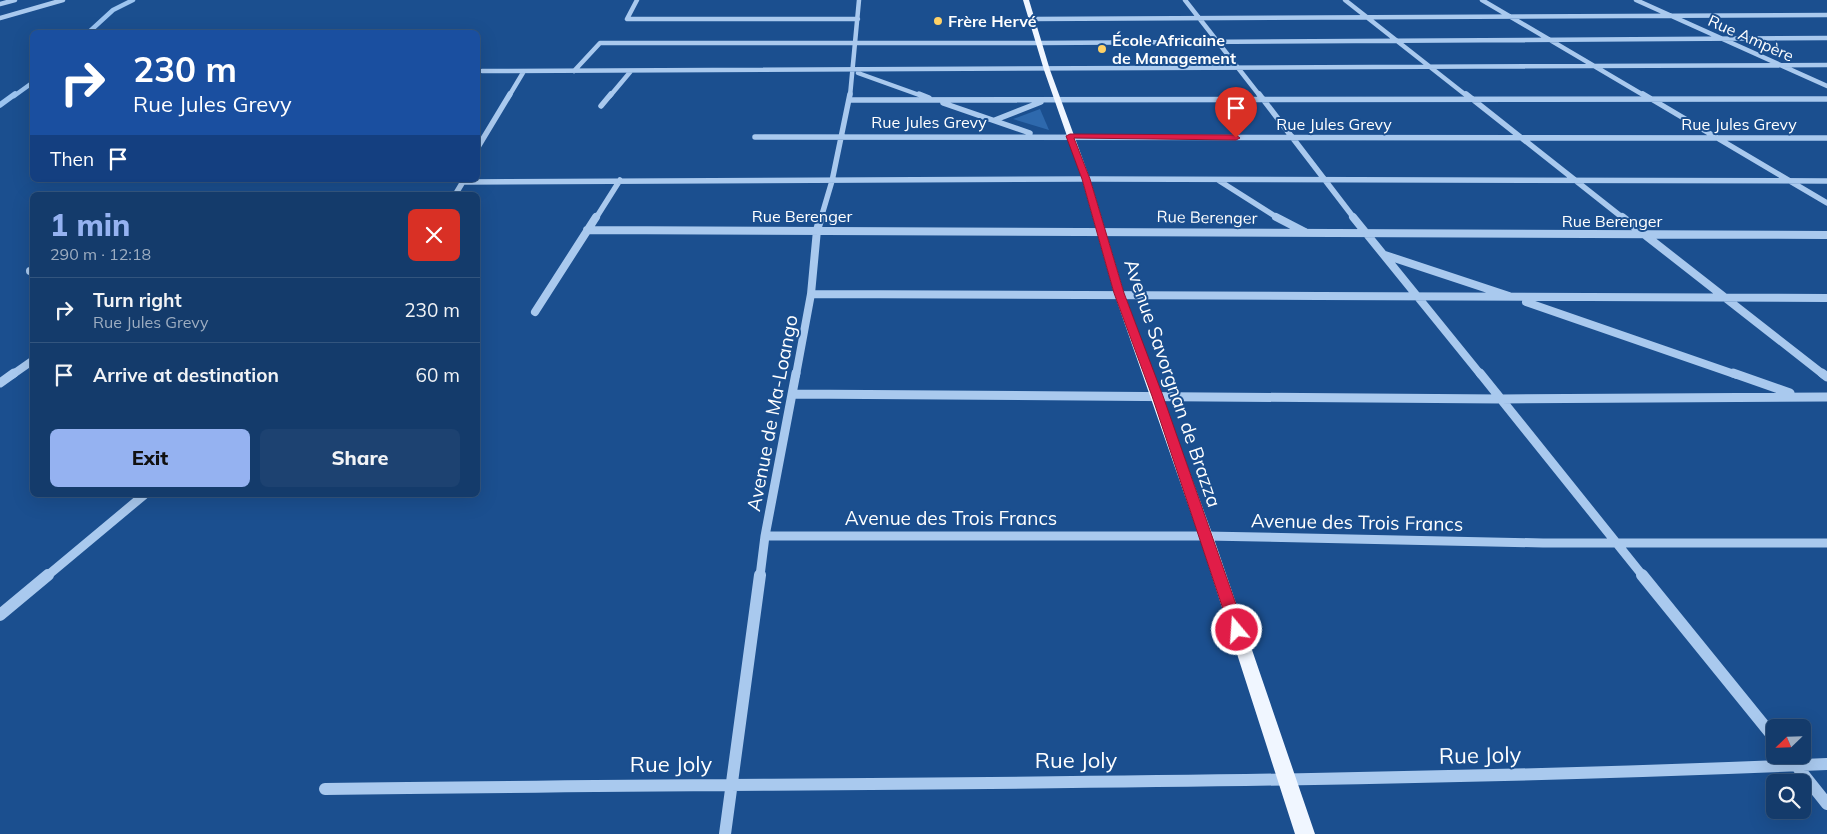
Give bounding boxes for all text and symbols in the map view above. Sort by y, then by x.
street label: Rue Ampère [1705,10,1797,66]
place label: Frère Hervé [948,11,1037,31]
marker: Frère Hervé [932,15,944,27]
place label: École Africaine de Management [1112,30,1236,68]
marker: École Africaine de Management [1096,43,1108,55]
text: 230 m [133,47,237,91]
icon: right [50,50,115,115]
pin [1215,87,1257,138]
text: Rue Jules Grevy [133,90,292,118]
icon: arrive [1222,94,1250,122]
street label: Rue Jules Grevy [871,112,987,132]
street label: Rue Jules Grevy [1276,114,1392,134]
street label: Rue Jules Grevy [1681,114,1797,134]
icon: arrive [104,145,132,173]
text: Then [50,147,94,171]
text: 1 min [50,206,130,244]
street label: Rue Berenger [752,206,853,226]
street label: Rue Berenger [1156,206,1258,228]
button: close [408,209,460,261]
street label: Rue Berenger [1562,211,1663,231]
text: 290 m · 12:18 [50,244,151,264]
street label: Avenue Savorgnan de Brazza [1119,256,1227,510]
text: Turn right [93,288,182,312]
icon: right [50,296,78,324]
text: 230 m [404,298,460,322]
text: Rue Jules Grevy [93,312,209,332]
street label: Avenue de Ma-Loango [741,313,803,513]
icon: arrive [50,361,78,389]
text: Arrive at destination [93,363,279,387]
text: 60 m [416,363,460,387]
button: Exit [50,429,250,487]
button: Share [260,429,460,487]
street label: Avenue des Trois Francs [845,506,1057,530]
street label: Avenue des Trois Francs [1251,508,1463,536]
position arrow [1210,603,1262,655]
north arrow [1766,719,1811,764]
map controls [1766,719,1811,819]
street label: Rue Joly [1439,740,1522,770]
street label: Rue Joly [1035,746,1117,774]
street label: Rue Joly [630,750,712,778]
button: search [1766,774,1811,819]

